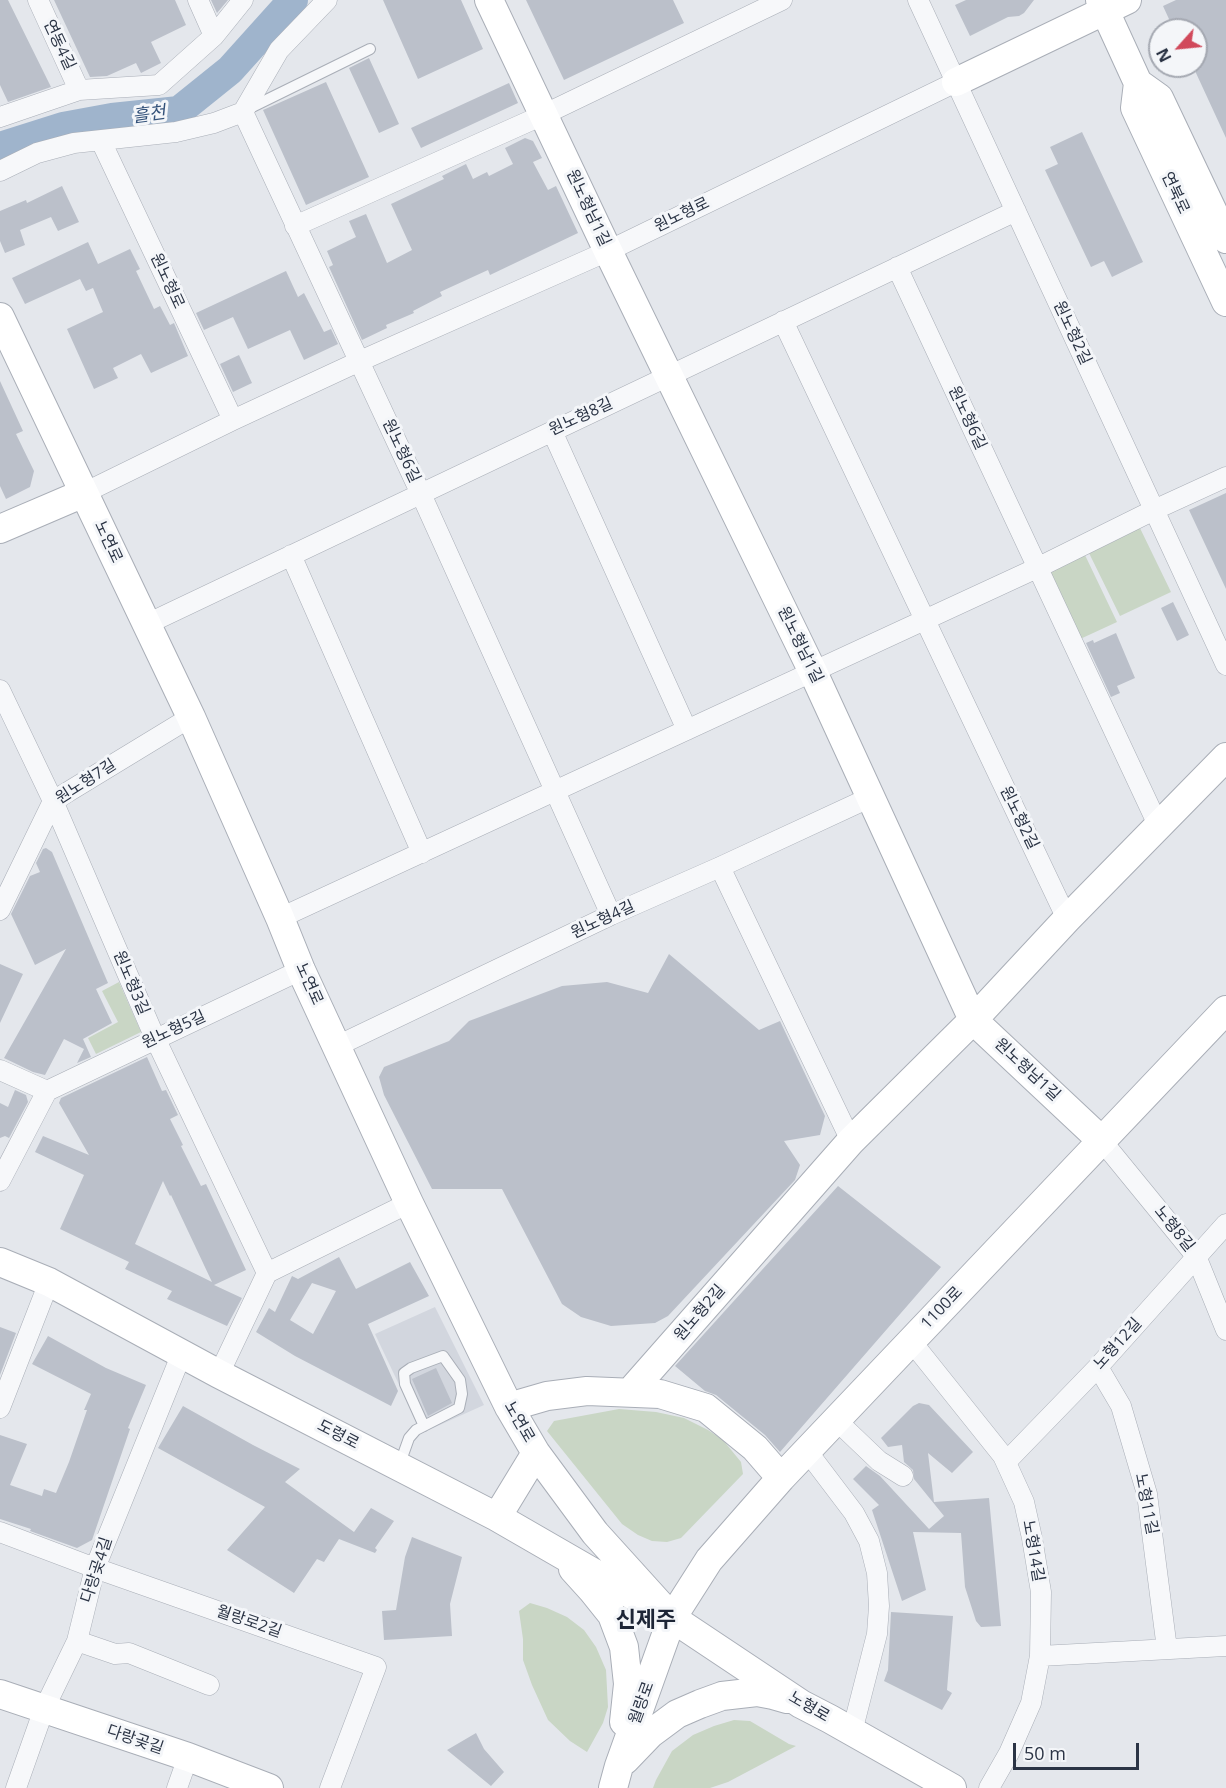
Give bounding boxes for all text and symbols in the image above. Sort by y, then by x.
street label: 연동4길 [39,17,79,73]
north arrow [1148,18,1208,78]
text: N [1151,44,1177,66]
water label: 흘천 [131,102,167,128]
street label: 원노형남1길 [562,166,614,250]
street label: 연북로 [1157,169,1193,217]
street label: 원노형로 [651,193,713,237]
street label: 원노형로 [146,250,188,312]
street label: 원노형2길 [1049,298,1095,368]
street label: 원노형6길 [944,383,990,453]
street label: 원노형8길 [546,394,616,440]
street label: 원노형6길 [378,416,424,486]
street label: 노연로 [90,518,126,566]
street label: 원노형남1길 [773,604,827,686]
street label: 원노형7길 [52,755,120,809]
street label: 원노형2길 [995,783,1043,853]
street label: 원노형4길 [568,897,638,943]
street label: 원노형3길 [109,948,153,1018]
street label: 노연로 [291,960,327,1008]
street label: 원노형5길 [139,1007,209,1053]
street label: 원노형남1길 [990,1035,1064,1105]
street label: 노형8길 [1150,1202,1198,1256]
street label: 원노형2길 [670,1281,730,1345]
street label: 1100로 [917,1283,967,1333]
street label: 노형12길 [1090,1314,1146,1374]
street label: 노연로 [500,1398,538,1446]
street label: 도령로 [314,1416,362,1454]
street label: 노형11길 [1131,1472,1161,1536]
street label: 노형14길 [1018,1519,1048,1583]
street label: 다랑곶4길 [77,1535,117,1605]
street label: 월랑로2길 [214,1602,284,1642]
district label: 신제주 [616,1608,676,1634]
street label: 월랑로 [625,1679,659,1727]
street label: 노형로 [785,1688,833,1726]
street label: 다랑곶길 [104,1721,166,1759]
scale bar [1016,1731,1142,1769]
text: 50 m [1024,1741,1066,1765]

